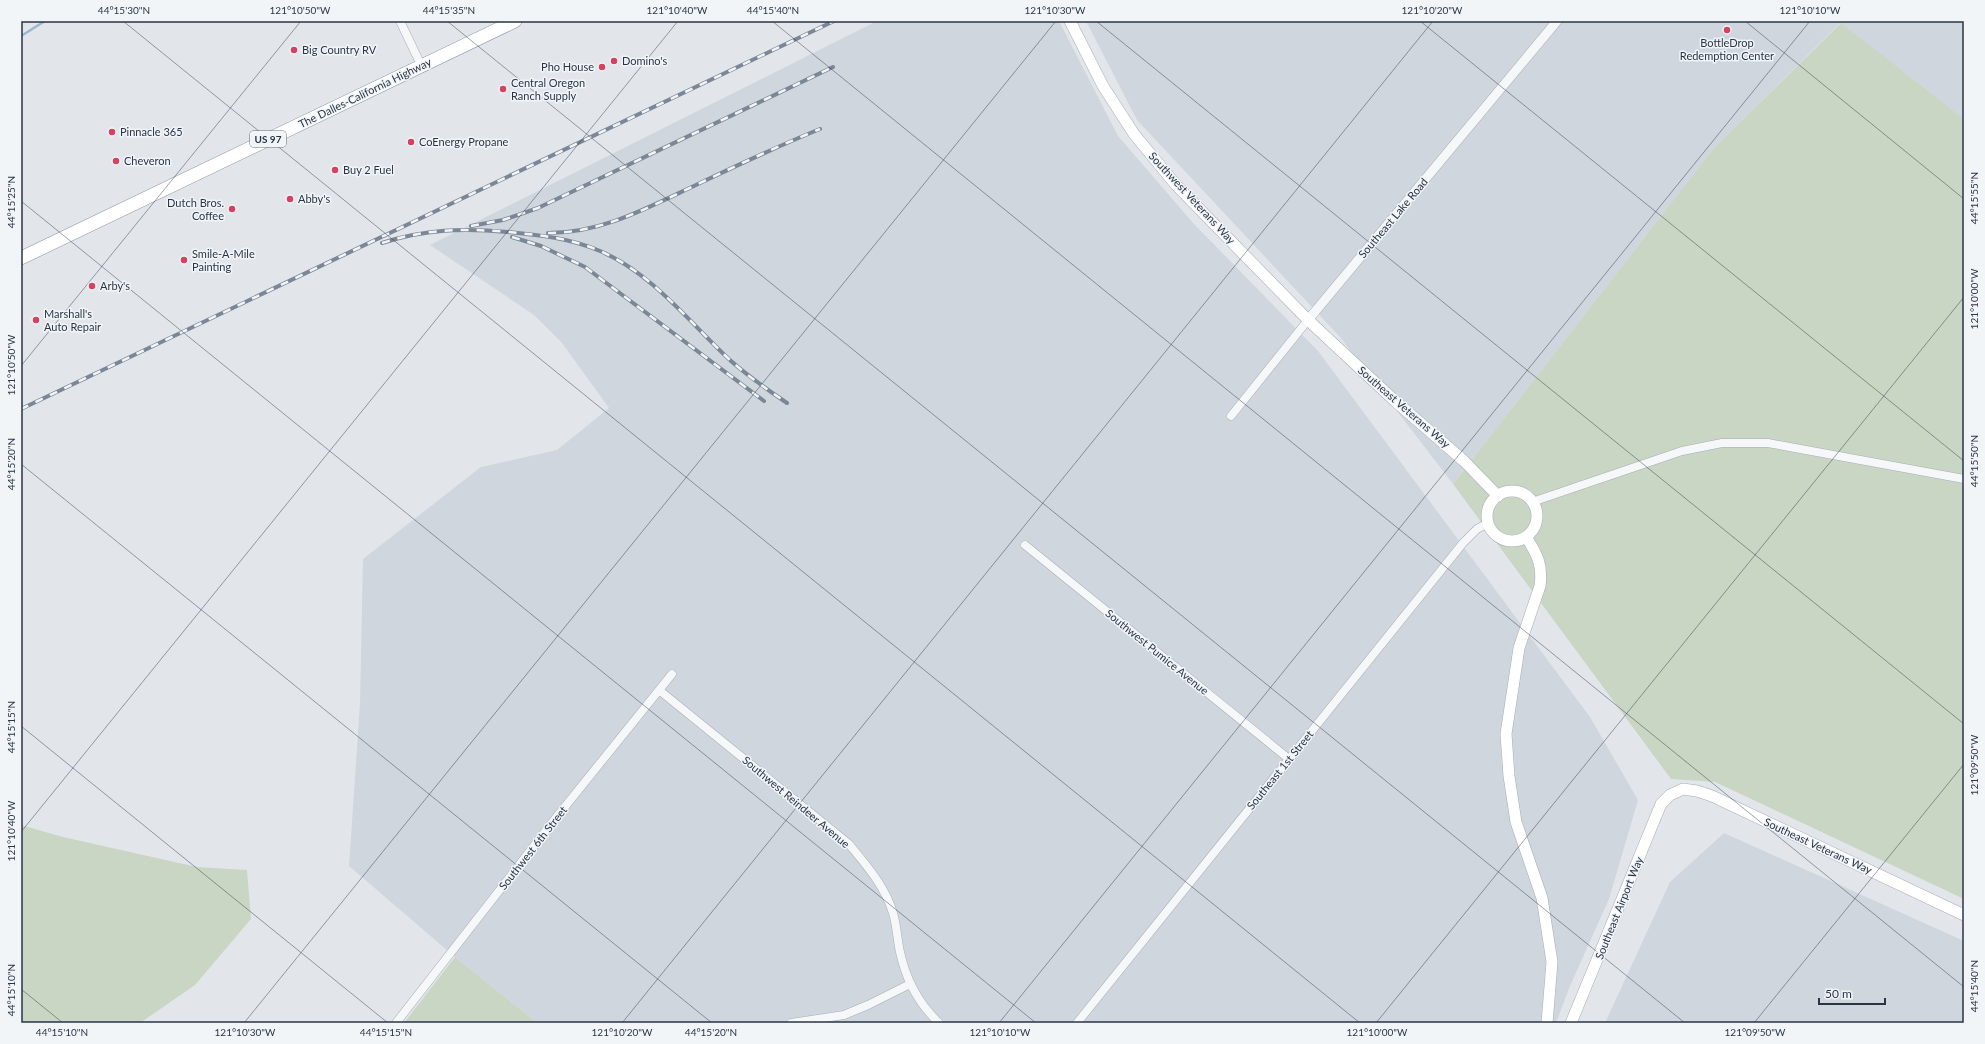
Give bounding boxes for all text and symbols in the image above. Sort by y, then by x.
text: 44°15'30"N [98,4,150,16]
text: 121°10'50"W [270,4,331,16]
text: 44°15'35"N [423,4,475,16]
text: 121°10'40"W [647,4,708,16]
text: 44°15'40"N [747,4,799,16]
text: 121°10'30"W [1025,4,1086,16]
text: 121°10'20"W [1402,4,1463,16]
text: 121°10'10"W [1780,4,1841,16]
marker: BottleDrop Redemption Center [1722,25,1732,35]
place label: BottleDrop Redemption Center [1680,36,1774,62]
place label: Big Country RV [302,43,377,56]
marker: Big Country RV [289,45,299,55]
place label: Domino's [622,54,668,67]
street label: The Dalles-California Highway [296,55,434,130]
marker: Domino's [609,56,619,66]
place label: Pho House [541,60,594,73]
marker: Pho House [597,62,607,72]
place label: Central Oregon Ranch Supply [511,76,585,102]
marker: Central Oregon Ranch Supply [498,84,508,94]
place label: Pinnacle 365 [120,125,183,138]
marker: Pinnacle 365 [107,127,117,137]
road number: US 97 [250,131,286,147]
place label: CoEnergy Propane [419,135,509,148]
marker: CoEnergy Propane [406,137,416,147]
street label: Southwest Veterans Way [1146,149,1239,246]
place label: Cheveron [124,154,171,167]
marker: Cheveron [111,156,121,166]
place label: Buy 2 Fuel [343,163,394,176]
marker: Buy 2 Fuel [330,165,340,175]
text: 44°15'55"N [1968,172,1980,224]
street label: Southeast Lake Road [1355,175,1430,260]
text: 44°15'25"N [5,176,17,228]
place label: Abby's [298,192,330,205]
marker: Abby's [285,194,295,204]
place label: Dutch Bros. Coffee [167,196,224,222]
marker: Dutch Bros. Coffee [227,204,237,214]
place label: Smile-A-Mile Painting [192,247,255,273]
marker: Smile-A-Mile Painting [179,255,189,265]
text: 121°10'00"W [1968,268,1980,329]
place label: Arby's [100,279,130,292]
marker: Arby's [87,281,97,291]
place label: Marshall's Auto Repair [44,307,101,333]
marker: Marshall's Auto Repair [31,315,41,325]
text: 121°10'50"W [5,334,17,395]
street label: Southeast Veterans Way [1356,363,1453,450]
text: 44°15'50"N [1968,435,1980,487]
text: 44°15'20"N [5,438,17,490]
street label: Southwest Pumice Avenue [1103,606,1211,697]
text: 44°15'15"N [5,701,17,753]
street label: Southeast 1st Street [1244,727,1316,812]
text: 121°09'50"W [1968,734,1980,795]
street label: Southwest Reindeer Avenue [740,753,853,850]
text: 121°10'40"W [5,800,17,861]
street label: Southwest 6th Street [496,803,569,892]
street label: Southeast Veterans Way [1762,815,1875,876]
street label: Southeast Airport Way [1592,854,1645,961]
text: 44°15'40"N [1968,960,1980,1012]
text: 44°15'10"N [5,964,17,1016]
scale bar [1819,980,1885,1006]
text: 50 m [1825,986,1852,1001]
text: 44°15'10"N [36,1026,88,1038]
text: 121°10'30"W [215,1026,276,1038]
text: 44°15'15"N [360,1026,412,1038]
text: 121°10'20"W [592,1026,653,1038]
text: 44°15'20"N [685,1026,737,1038]
text: 121°10'10"W [970,1026,1031,1038]
text: 121°10'00"W [1347,1026,1408,1038]
text: 121°09'50"W [1725,1026,1786,1038]

